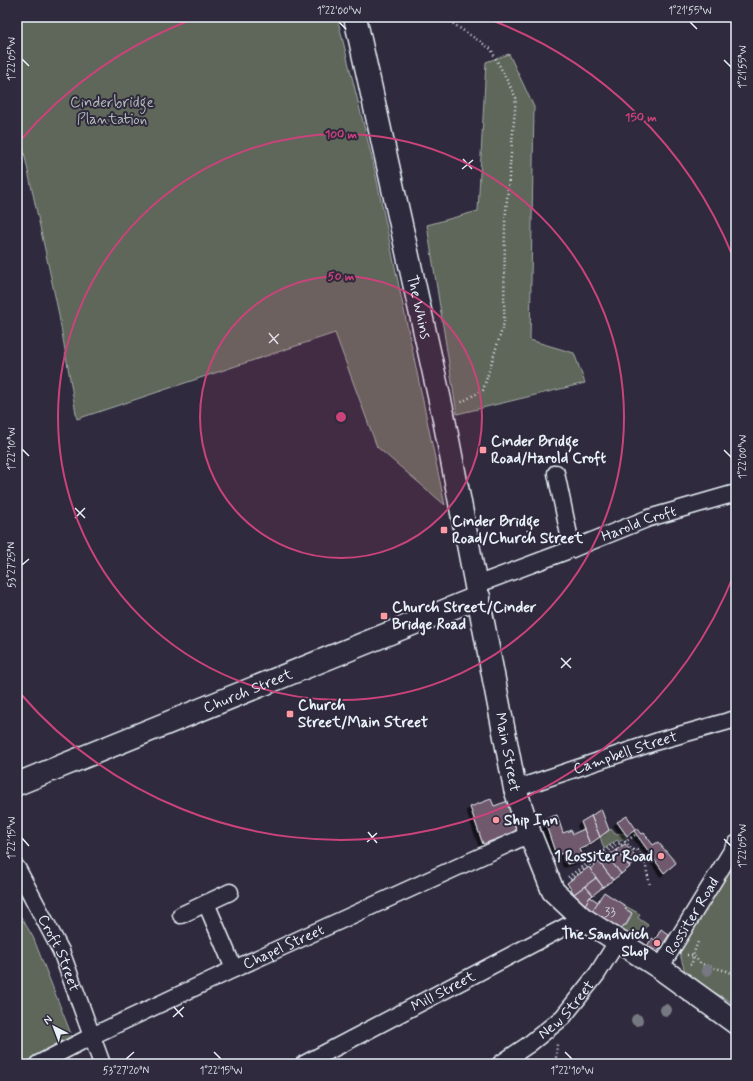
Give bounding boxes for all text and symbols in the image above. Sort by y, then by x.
text: 1°22'00"W [317,4,361,18]
text: 1°21'55"W [668,4,712,18]
text: 1°22'05"W [5,37,19,81]
text: 1°21'55"W [736,45,750,89]
park label: Cinderbridge Plantation [70,93,154,130]
text: 150 m [625,110,657,126]
text: 100 m [325,127,358,143]
text: 50 m [328,269,355,285]
street label: The Whins [401,273,435,341]
centre of rings [334,410,348,424]
text: 1°22'10"W [5,427,19,471]
place label: Cinder Bridge Road/Harold Croft [491,432,606,469]
text: 1°22'00"W [736,435,750,479]
marker: Cinder Bridge Road/Harold Croft [478,445,488,455]
street label: Harold Croft [599,502,679,547]
place label: Cinder Bridge Road/Church Street [452,512,584,549]
marker: Cinder Bridge Road/Church Street [439,525,449,535]
text: 53°27'25"N [5,542,19,588]
place label: Church Street/Cinder Bridge Road [392,598,537,636]
marker: Church Street/Cinder Bridge Road [379,611,389,621]
street label: Church Street [201,664,296,719]
place label: Church Street/Main Street [298,696,428,733]
marker: Church Street/Main Street [285,709,295,719]
street label: Main Street [490,711,524,794]
street label: Campbell Street [571,727,680,780]
place label: Ship Inn [504,811,558,831]
marker: Ship Inn [491,815,501,825]
text: 1°22'15"W [5,817,19,859]
text: 1°22'05"W [736,824,750,868]
place label: 1 Rossiter Road [554,847,653,867]
marker: 1 Rossiter Road [656,851,666,861]
street label: Rossiter Road [661,874,724,959]
house number: 33 [604,904,616,921]
street label: Croft Street [32,911,84,995]
street label: Chapel Street [240,920,328,975]
place label: The Sandwich Shop [561,925,649,962]
marker: The Sandwich Shop [652,938,662,948]
street label: Mill Street [408,967,479,1017]
street label: New Street [534,976,599,1044]
north arrow [34,1007,74,1047]
text: N [41,1013,55,1028]
text: 53°27'20"N [103,1064,150,1078]
text: 1°22'15"W [200,1064,242,1078]
text: 1°22'10"W [550,1064,594,1078]

